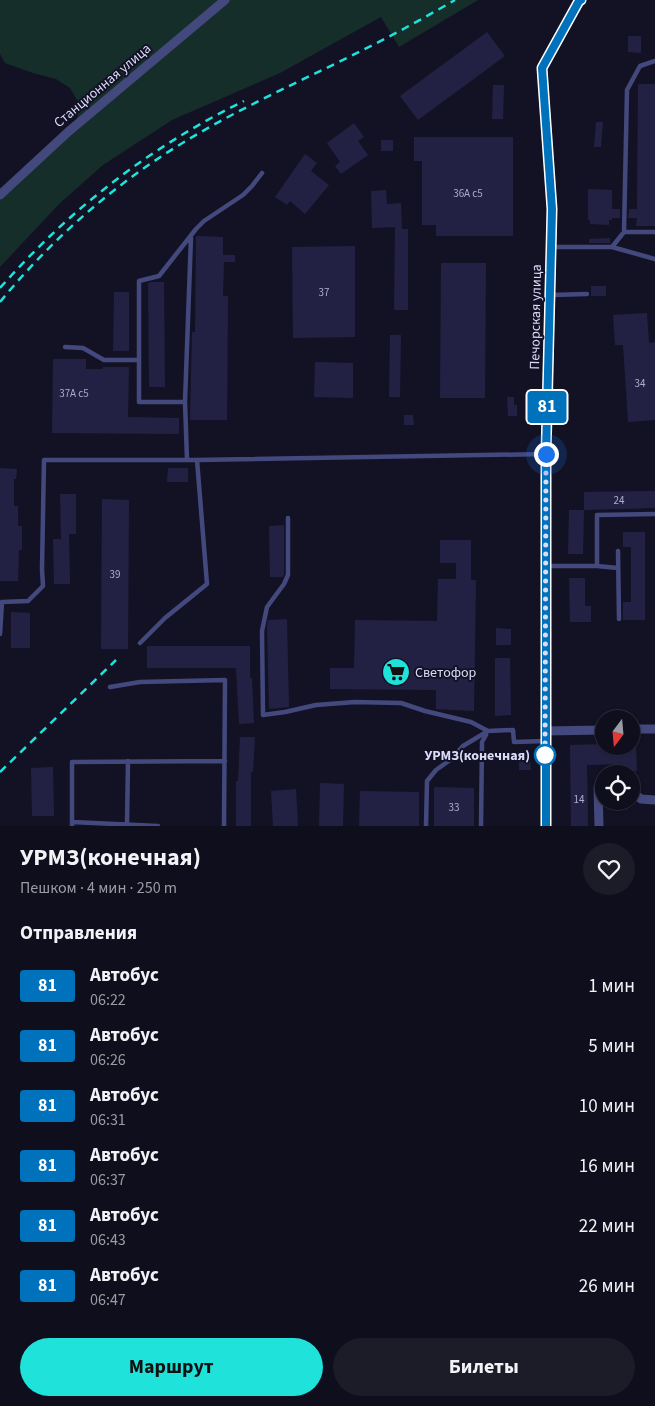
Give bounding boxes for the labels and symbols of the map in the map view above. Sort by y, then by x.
street label: Станционная улица [50,39,156,132]
house number: 36А с5 [453,186,483,201]
street label: Печорская улица [525,264,547,370]
house number: 37 [319,285,329,300]
house number: 34 [635,376,646,391]
house number: 37А с5 [59,386,89,401]
line badge: 81 [524,391,570,423]
your location [534,442,559,467]
house number: 24 [614,493,625,508]
house number: 39 [110,567,120,582]
supermarket icon: Светофор [381,657,411,687]
place label: Светофор [415,663,477,683]
north arrow [595,710,640,755]
marker: УРМЗ(конечная) [534,744,556,766]
place label: УРМЗ(конечная) [424,746,530,766]
house number: 14 [574,792,585,807]
house number: 33 [449,800,459,815]

